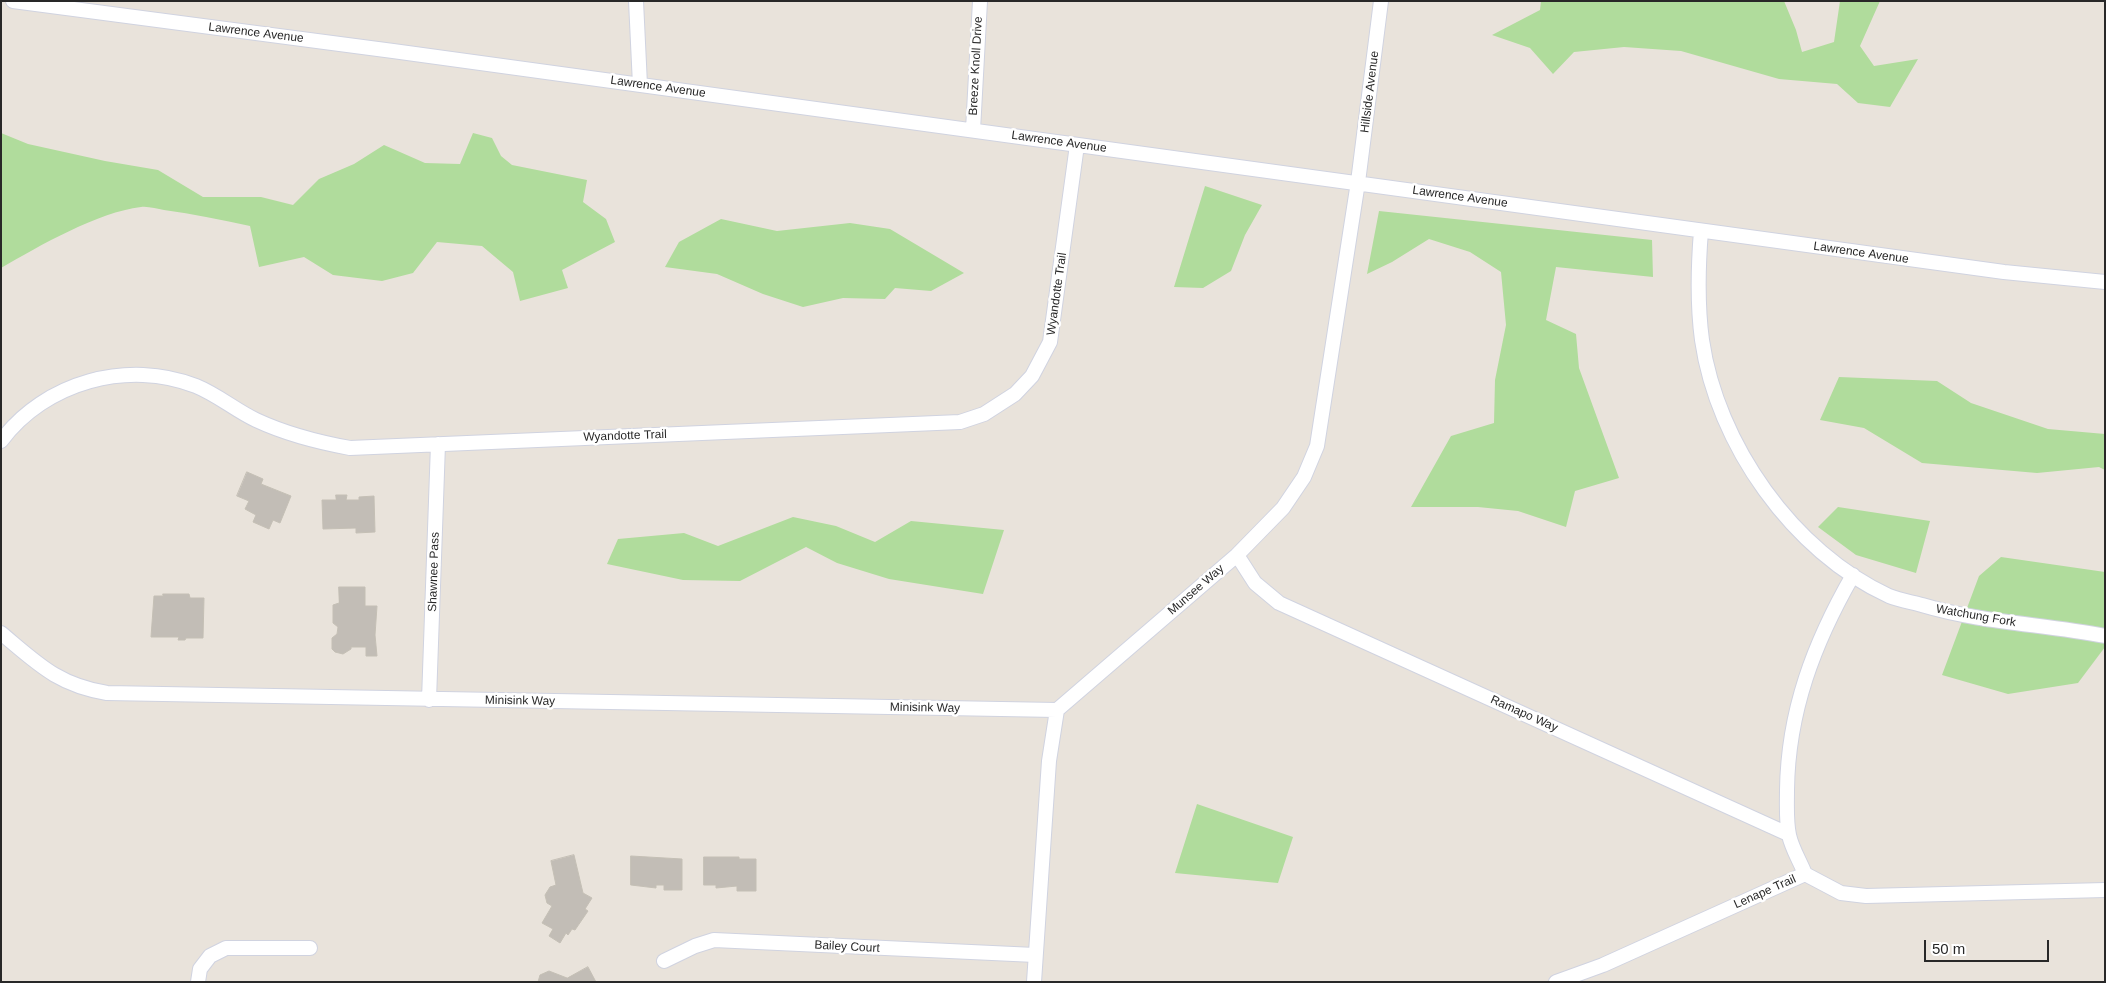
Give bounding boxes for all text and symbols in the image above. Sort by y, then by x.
street label: Breeze Knoll Drive [966,16,986,116]
street label: Lawrence Avenue [208,20,304,46]
street label: Hillside Avenue [1358,50,1382,134]
street label: Lawrence Avenue [610,73,706,101]
street label: Lawrence Avenue [1011,128,1107,156]
street label: Lawrence Avenue [1412,183,1508,211]
street label: Lawrence Avenue [1813,239,1909,267]
street label: Wyandotte Trail [1044,252,1070,336]
street label: Wyandotte Trail [583,427,667,445]
street label: Shawnee Pass [425,532,443,612]
street label: Munsee Way [1165,562,1227,618]
street label: Watchung Fork [1935,602,2017,630]
street label: Minisink Way [485,693,555,709]
street label: Ramapo Way [1488,693,1560,735]
street label: Minisink Way [890,700,960,716]
street label: Lenape Trail [1732,872,1798,912]
scale bar [1926,930,2051,962]
street label: Bailey Court [814,938,880,956]
text: 50 m [1932,940,1965,957]

